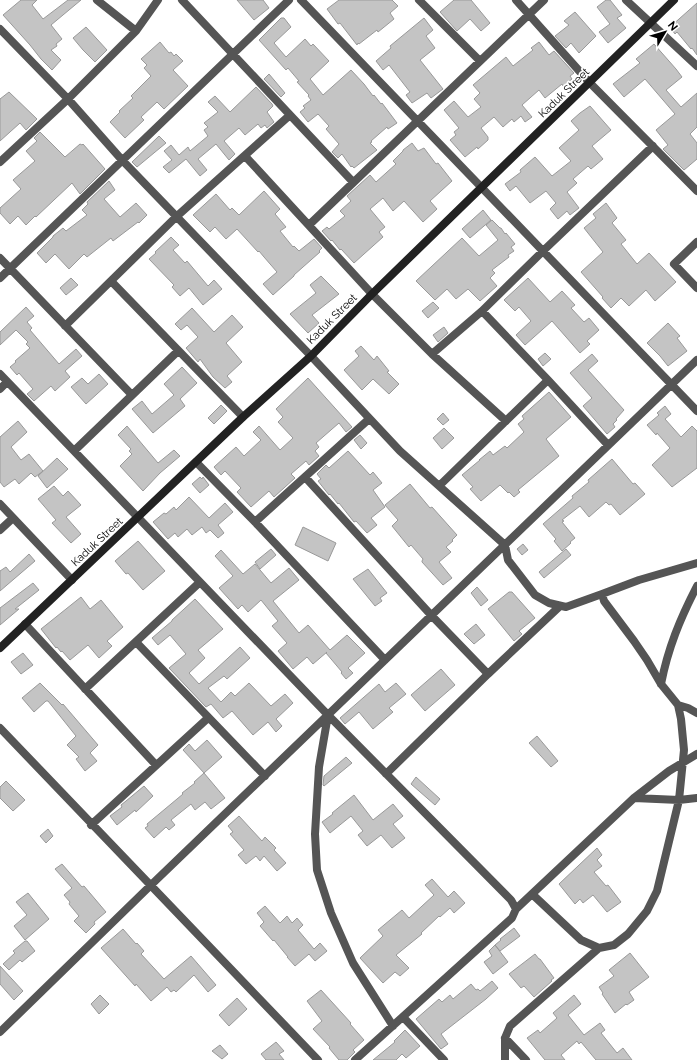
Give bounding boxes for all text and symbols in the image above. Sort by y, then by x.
north arrow [645,12,685,52]
text: N [665,19,680,33]
street label: Kaduk Street [536,65,592,120]
street label: Kaduk Street [304,291,360,347]
street label: Kaduk Street [69,515,126,569]

